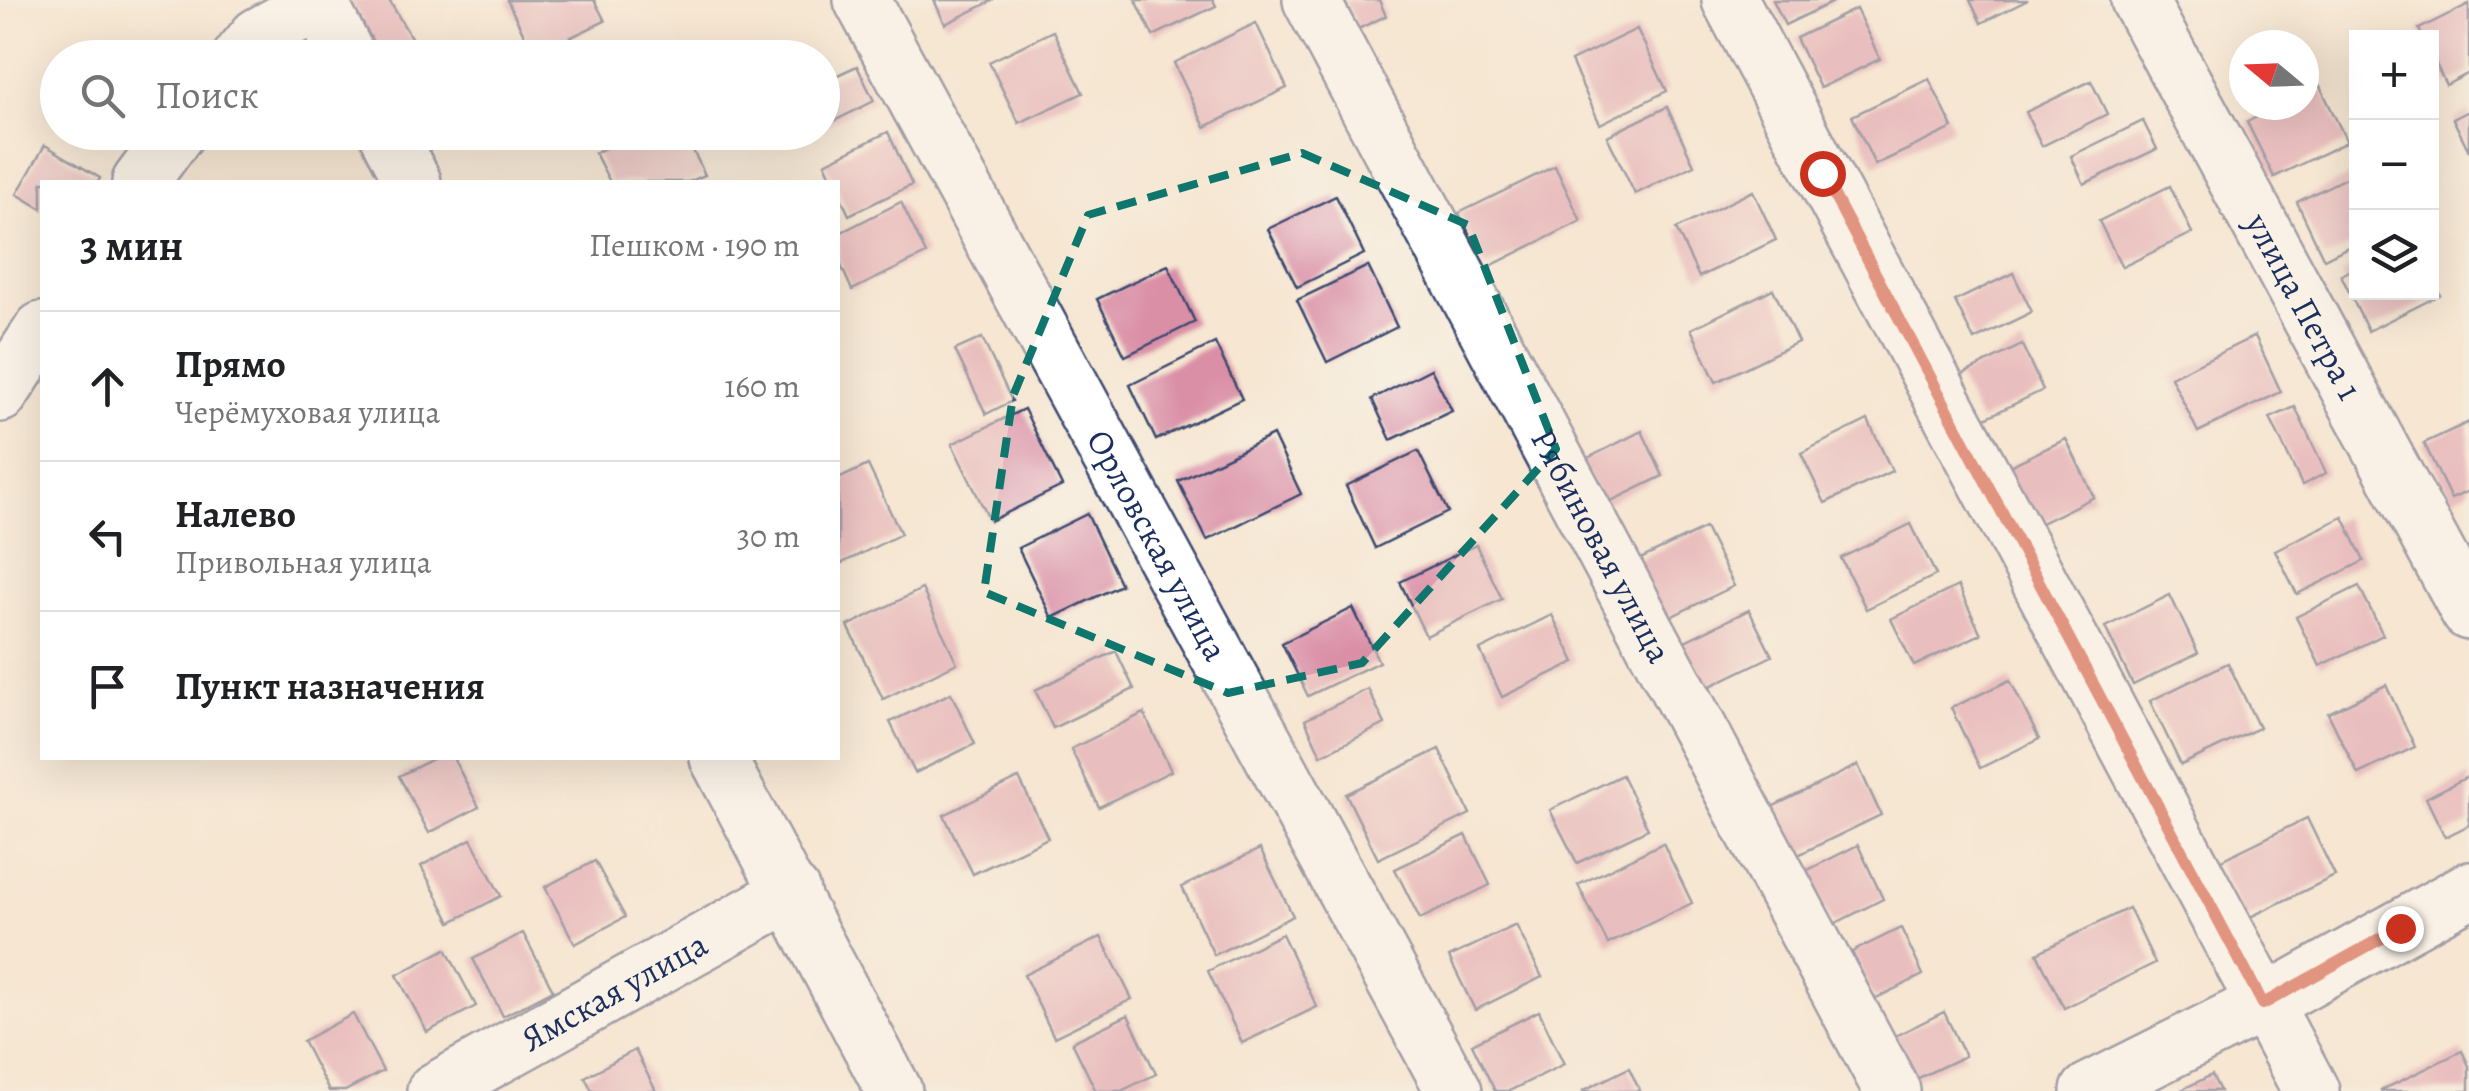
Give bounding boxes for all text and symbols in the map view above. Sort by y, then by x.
north arrow [2229,30,2319,120]
map controls [2349,30,2439,300]
button: + [2349,30,2439,120]
search box [40,40,840,150]
icon: search [75,68,130,123]
text: Поиск [155,69,259,121]
button: − [2349,120,2439,210]
route start [1800,151,1846,197]
street label: улица Петра 1 [2234,204,2374,408]
button: layers [2349,210,2439,300]
text: 3 мин [80,217,183,274]
text: Пешком · 190 m [589,223,800,267]
text: Прямо [175,338,286,390]
icon: ahead [80,359,135,414]
text: 160 m [724,364,800,408]
text: Черёмуховая улица [175,390,440,434]
street label: Рябиновая улица [1519,420,1684,671]
street label: Орловская улица [1075,421,1240,669]
text: Налево [175,488,296,540]
icon: left [80,509,135,564]
text: 30 m [737,514,800,558]
text: Привольная улица [175,540,431,584]
icon: arrive [80,659,135,714]
text: Пункт назначения [175,660,485,712]
route end [2378,906,2424,952]
street label: Ямская улица [512,920,716,1062]

